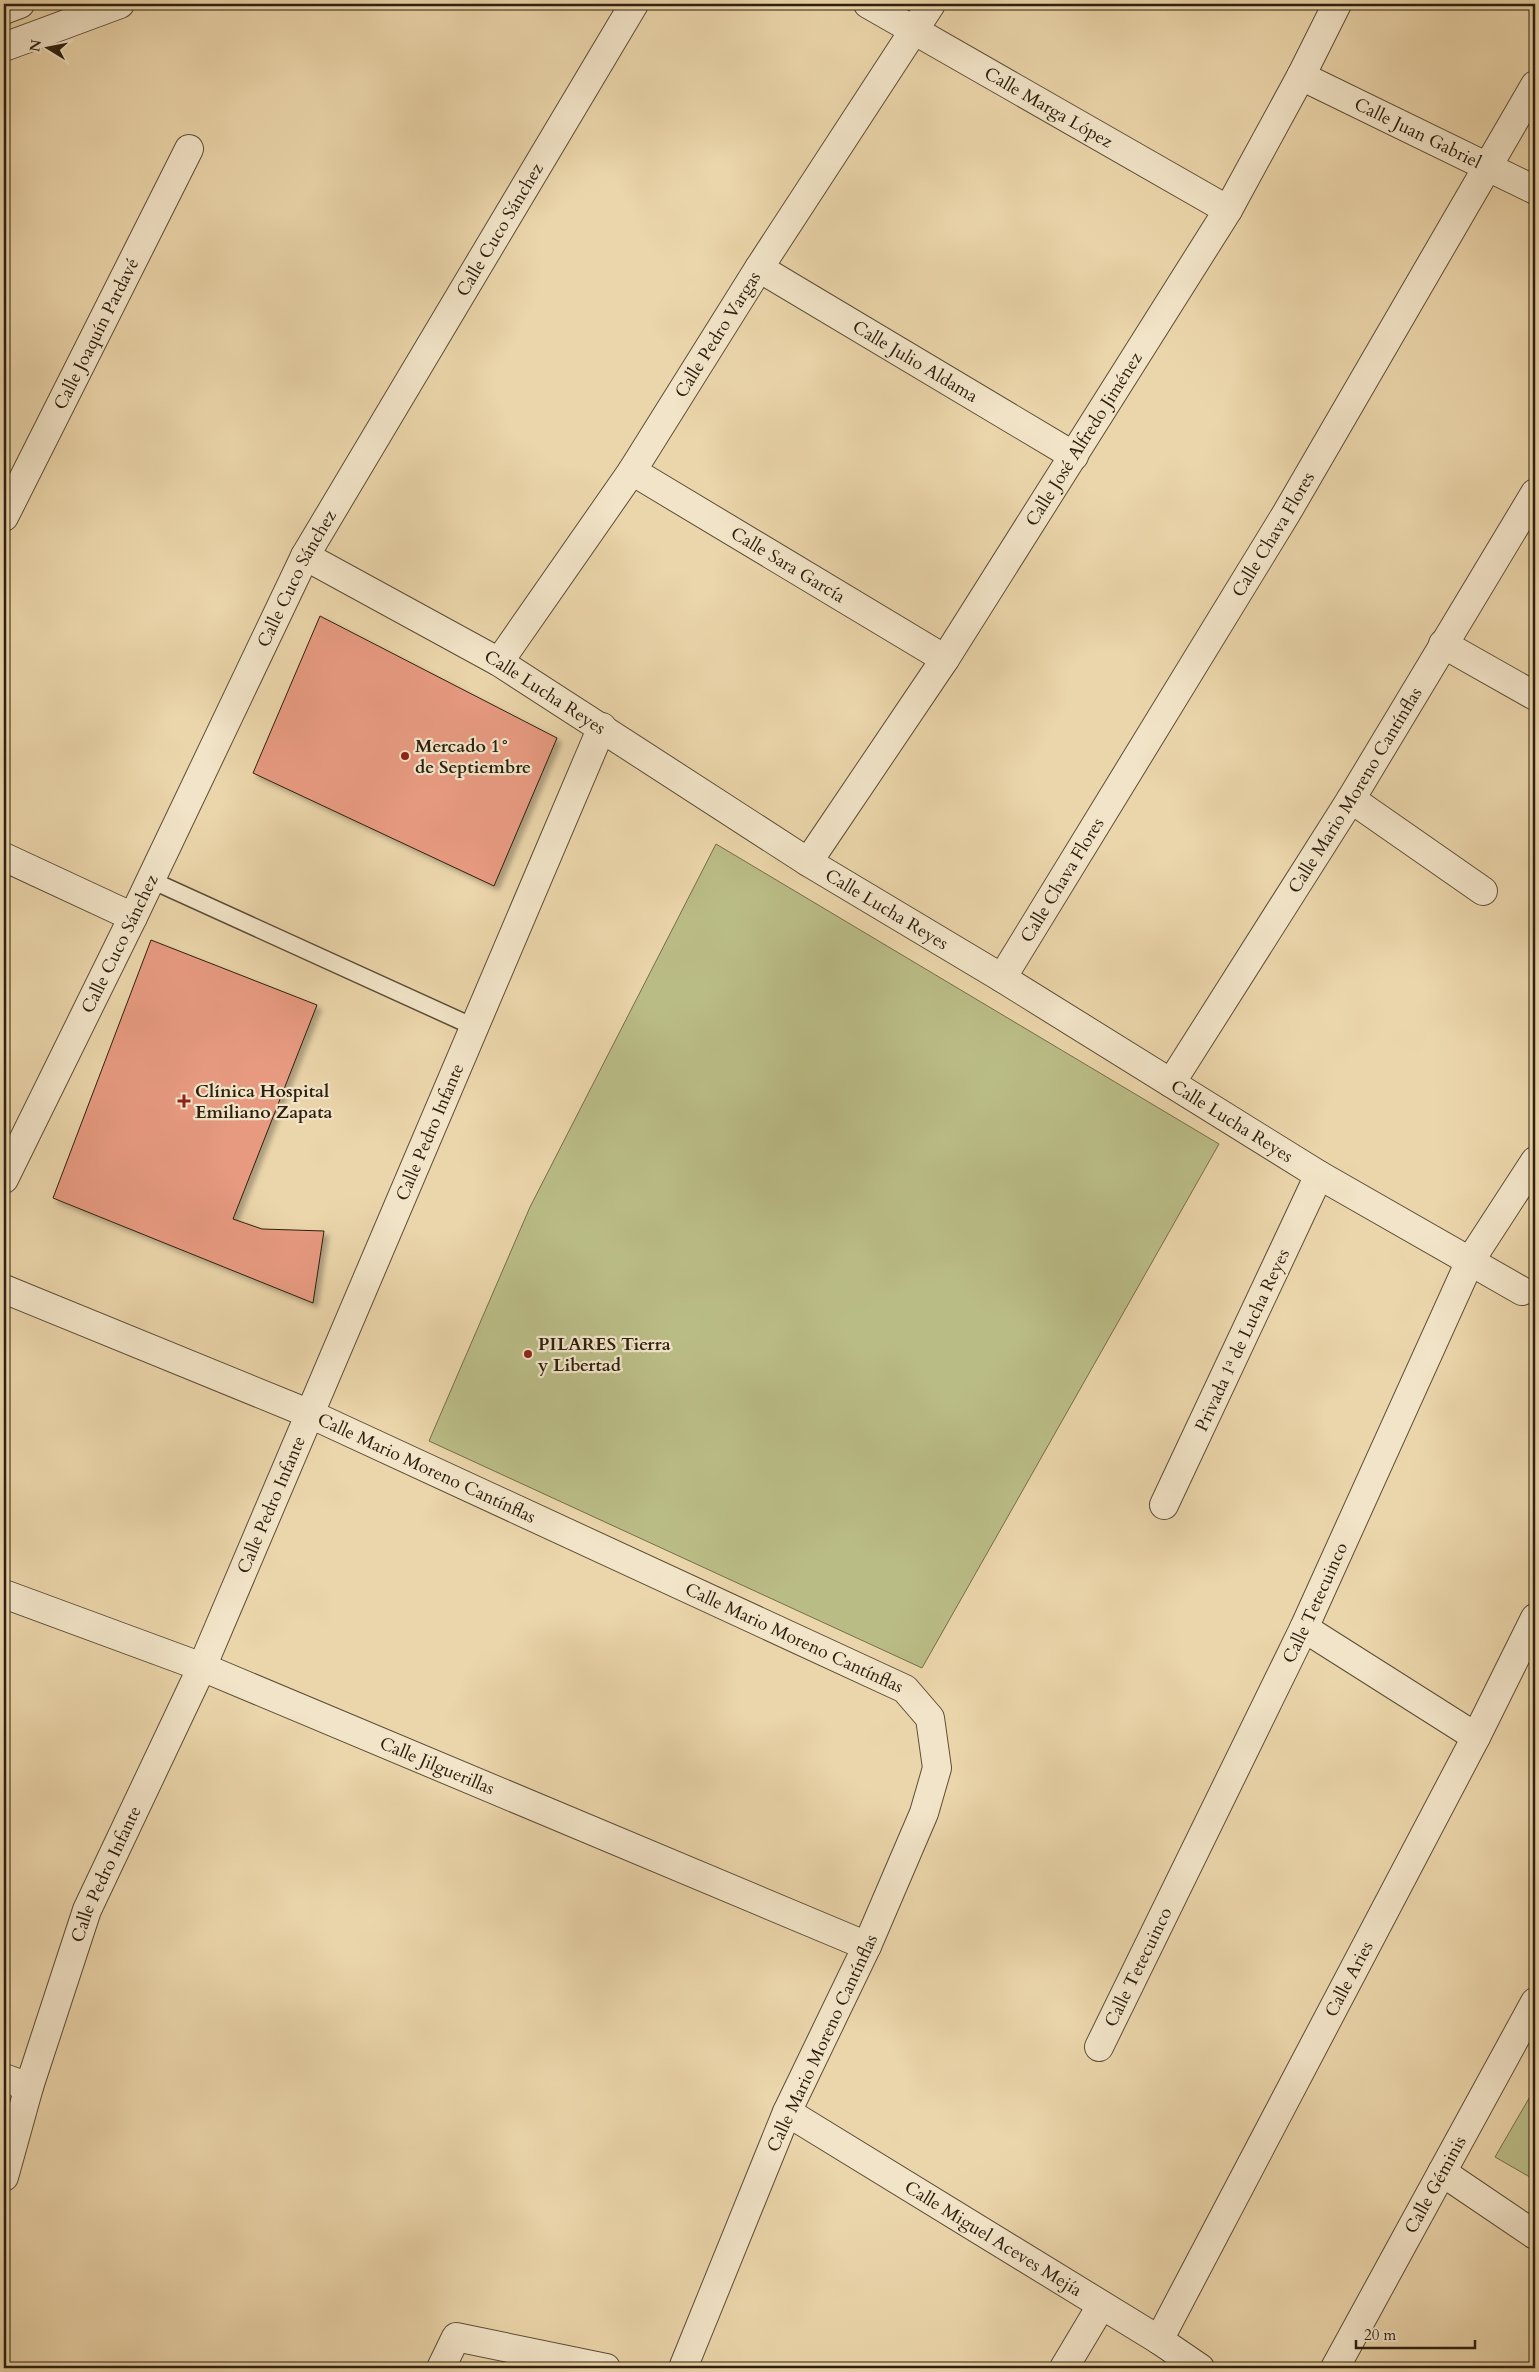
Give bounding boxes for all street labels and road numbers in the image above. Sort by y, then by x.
street label: Calle Marga López [979,61,1117,154]
street label: Calle Juan Gabriel [1350,92,1486,175]
street label: Calle Cuco Sánchez [450,158,550,301]
street label: Calle Joaquín Pardavé [48,254,145,414]
street label: Calle Pedro Vargas [669,267,767,403]
street label: Calle Julio Aldama [848,315,982,409]
street label: Calle José Alfredo Jiménez [1020,347,1148,531]
street label: Calle Chava Flores [1226,467,1321,602]
street label: Calle Cuco Sánchez [251,505,343,652]
street label: Calle Sara García [726,521,850,609]
street label: Calle Lucha Reyes [480,644,610,741]
street label: Calle Mario Moreno Cantínflas [1282,683,1428,898]
street label: Calle Chava Flores [1015,813,1110,947]
street label: Calle Lucha Reyes [820,863,953,956]
street label: Calle Cuco Sánchez [75,871,164,1018]
street label: Calle Pedro Infante [390,1060,470,1205]
street label: Calle Lucha Reyes [1166,1074,1298,1169]
street label: Privada 1ª de Lucha Reyes [1189,1245,1296,1436]
street label: Calle Mario Moreno Cantínflas [313,1407,540,1530]
street label: Calle Pedro Infante [231,1432,312,1577]
street label: Calle Tetecuinco [1277,1538,1354,1668]
street label: Calle Mario Moreno Cantínflas [681,1577,907,1700]
street label: Calle Jilguerillas [376,1731,498,1801]
street label: Calle Pedro Infante [65,1802,147,1946]
street label: Calle Tetecuinco [1099,1903,1179,2031]
street label: Calle Mario Moreno Cantínflas [761,1930,884,2156]
street label: Calle Aries [1319,1937,1380,2021]
street label: Calle Géminis [1399,2132,1472,2238]
street label: Calle Miguel Aceves Mejía [900,2175,1087,2303]

